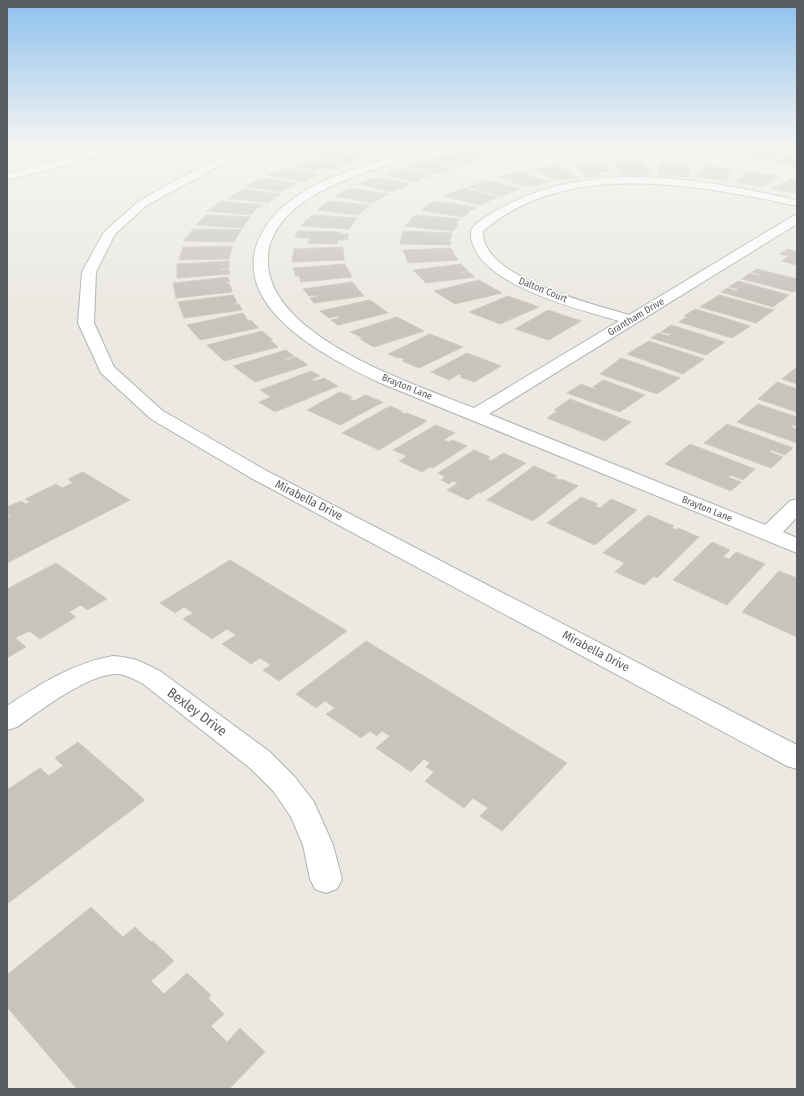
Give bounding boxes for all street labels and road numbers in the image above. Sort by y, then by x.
street label: Dalton Court [517,275,570,305]
street label: Grantham Drive [606,295,666,339]
street label: Brayton Lane [380,371,434,403]
street label: Mirabella Drive [273,477,345,523]
street label: Brayton Lane [680,493,734,525]
street label: Mirabella Drive [560,627,632,675]
street label: Bexley Drive [164,684,230,740]

